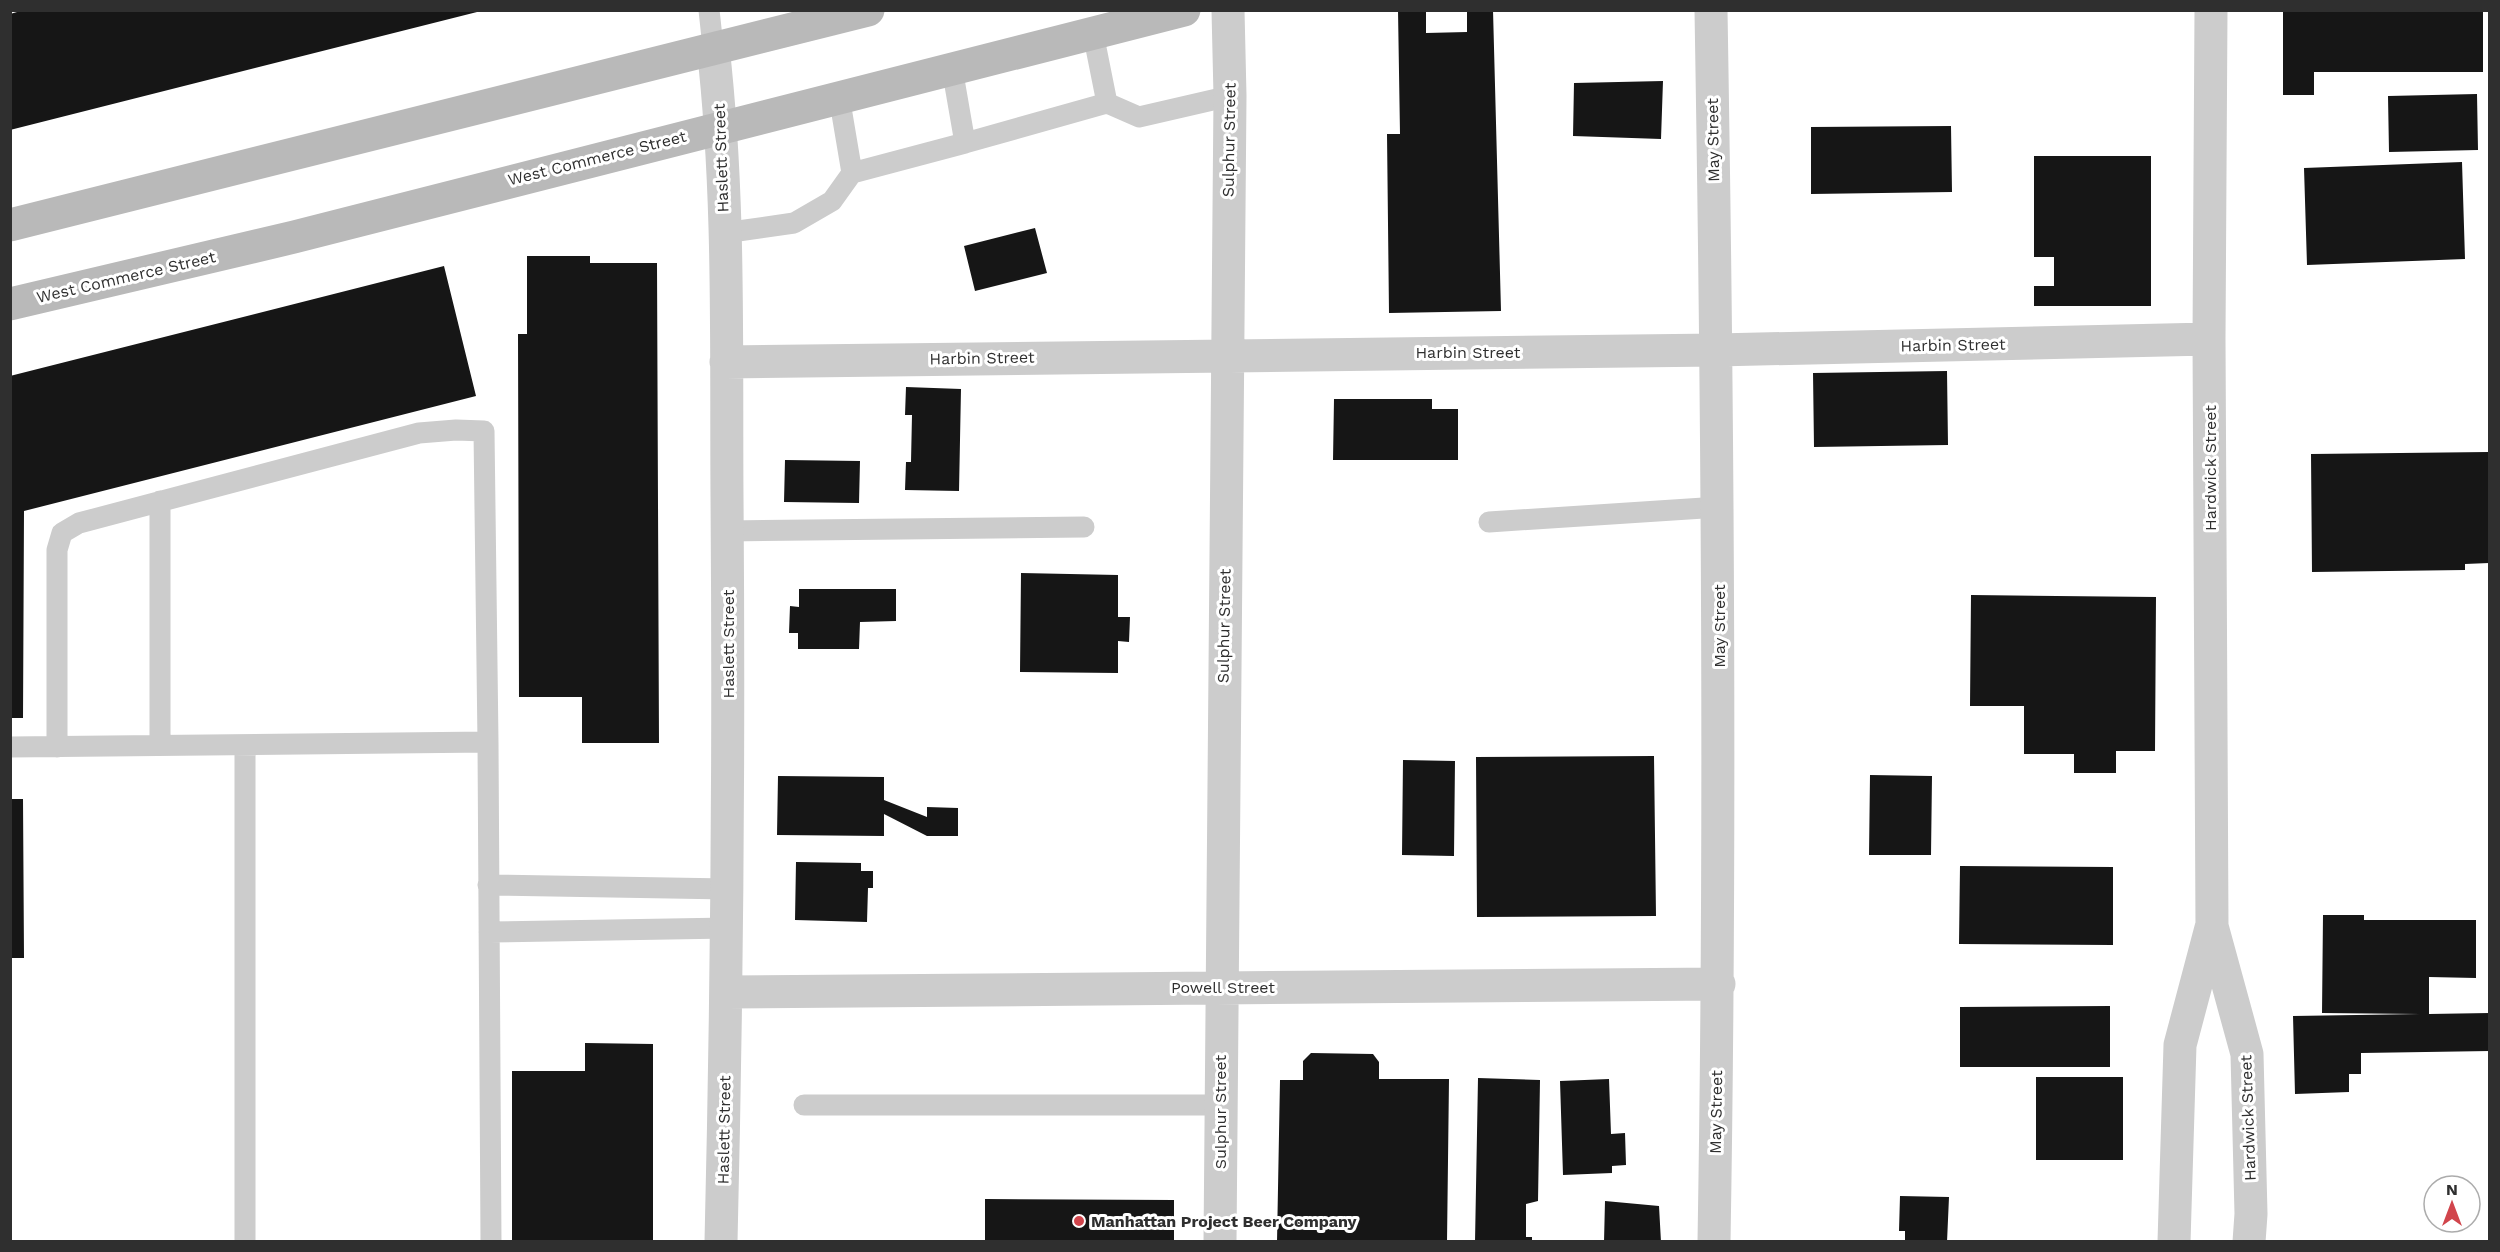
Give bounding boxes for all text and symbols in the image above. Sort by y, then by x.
street label: Sulphur Street [1219,82,1240,197]
street label: May Street [1703,98,1723,182]
street label: Haslett Street [710,103,732,213]
street label: West Commerce Street [506,127,688,189]
street label: West Commerce Street [35,247,218,307]
street label: Harbin Street [1900,335,2006,355]
street label: Harbin Street [1415,343,1521,362]
street label: Harbin Street [929,348,1035,368]
street label: Hardwick Street [2201,405,2220,531]
street label: Sulphur Street [1214,568,1235,683]
street label: May Street [1710,584,1729,668]
street label: Haslett Street [719,589,738,699]
street label: Powell Street [1171,978,1275,997]
street label: Sulphur Street [1211,1054,1230,1169]
street label: Hardwick Street [2236,1054,2260,1181]
street label: May Street [1706,1070,1726,1154]
street label: Haslett Street [714,1075,734,1185]
north arrow [2422,1174,2482,1234]
text: N [2446,1180,2458,1199]
place label: Manhattan Project Beer Company [1091,1212,1357,1231]
marker: Manhattan Project Beer Company [1072,1214,1086,1228]

